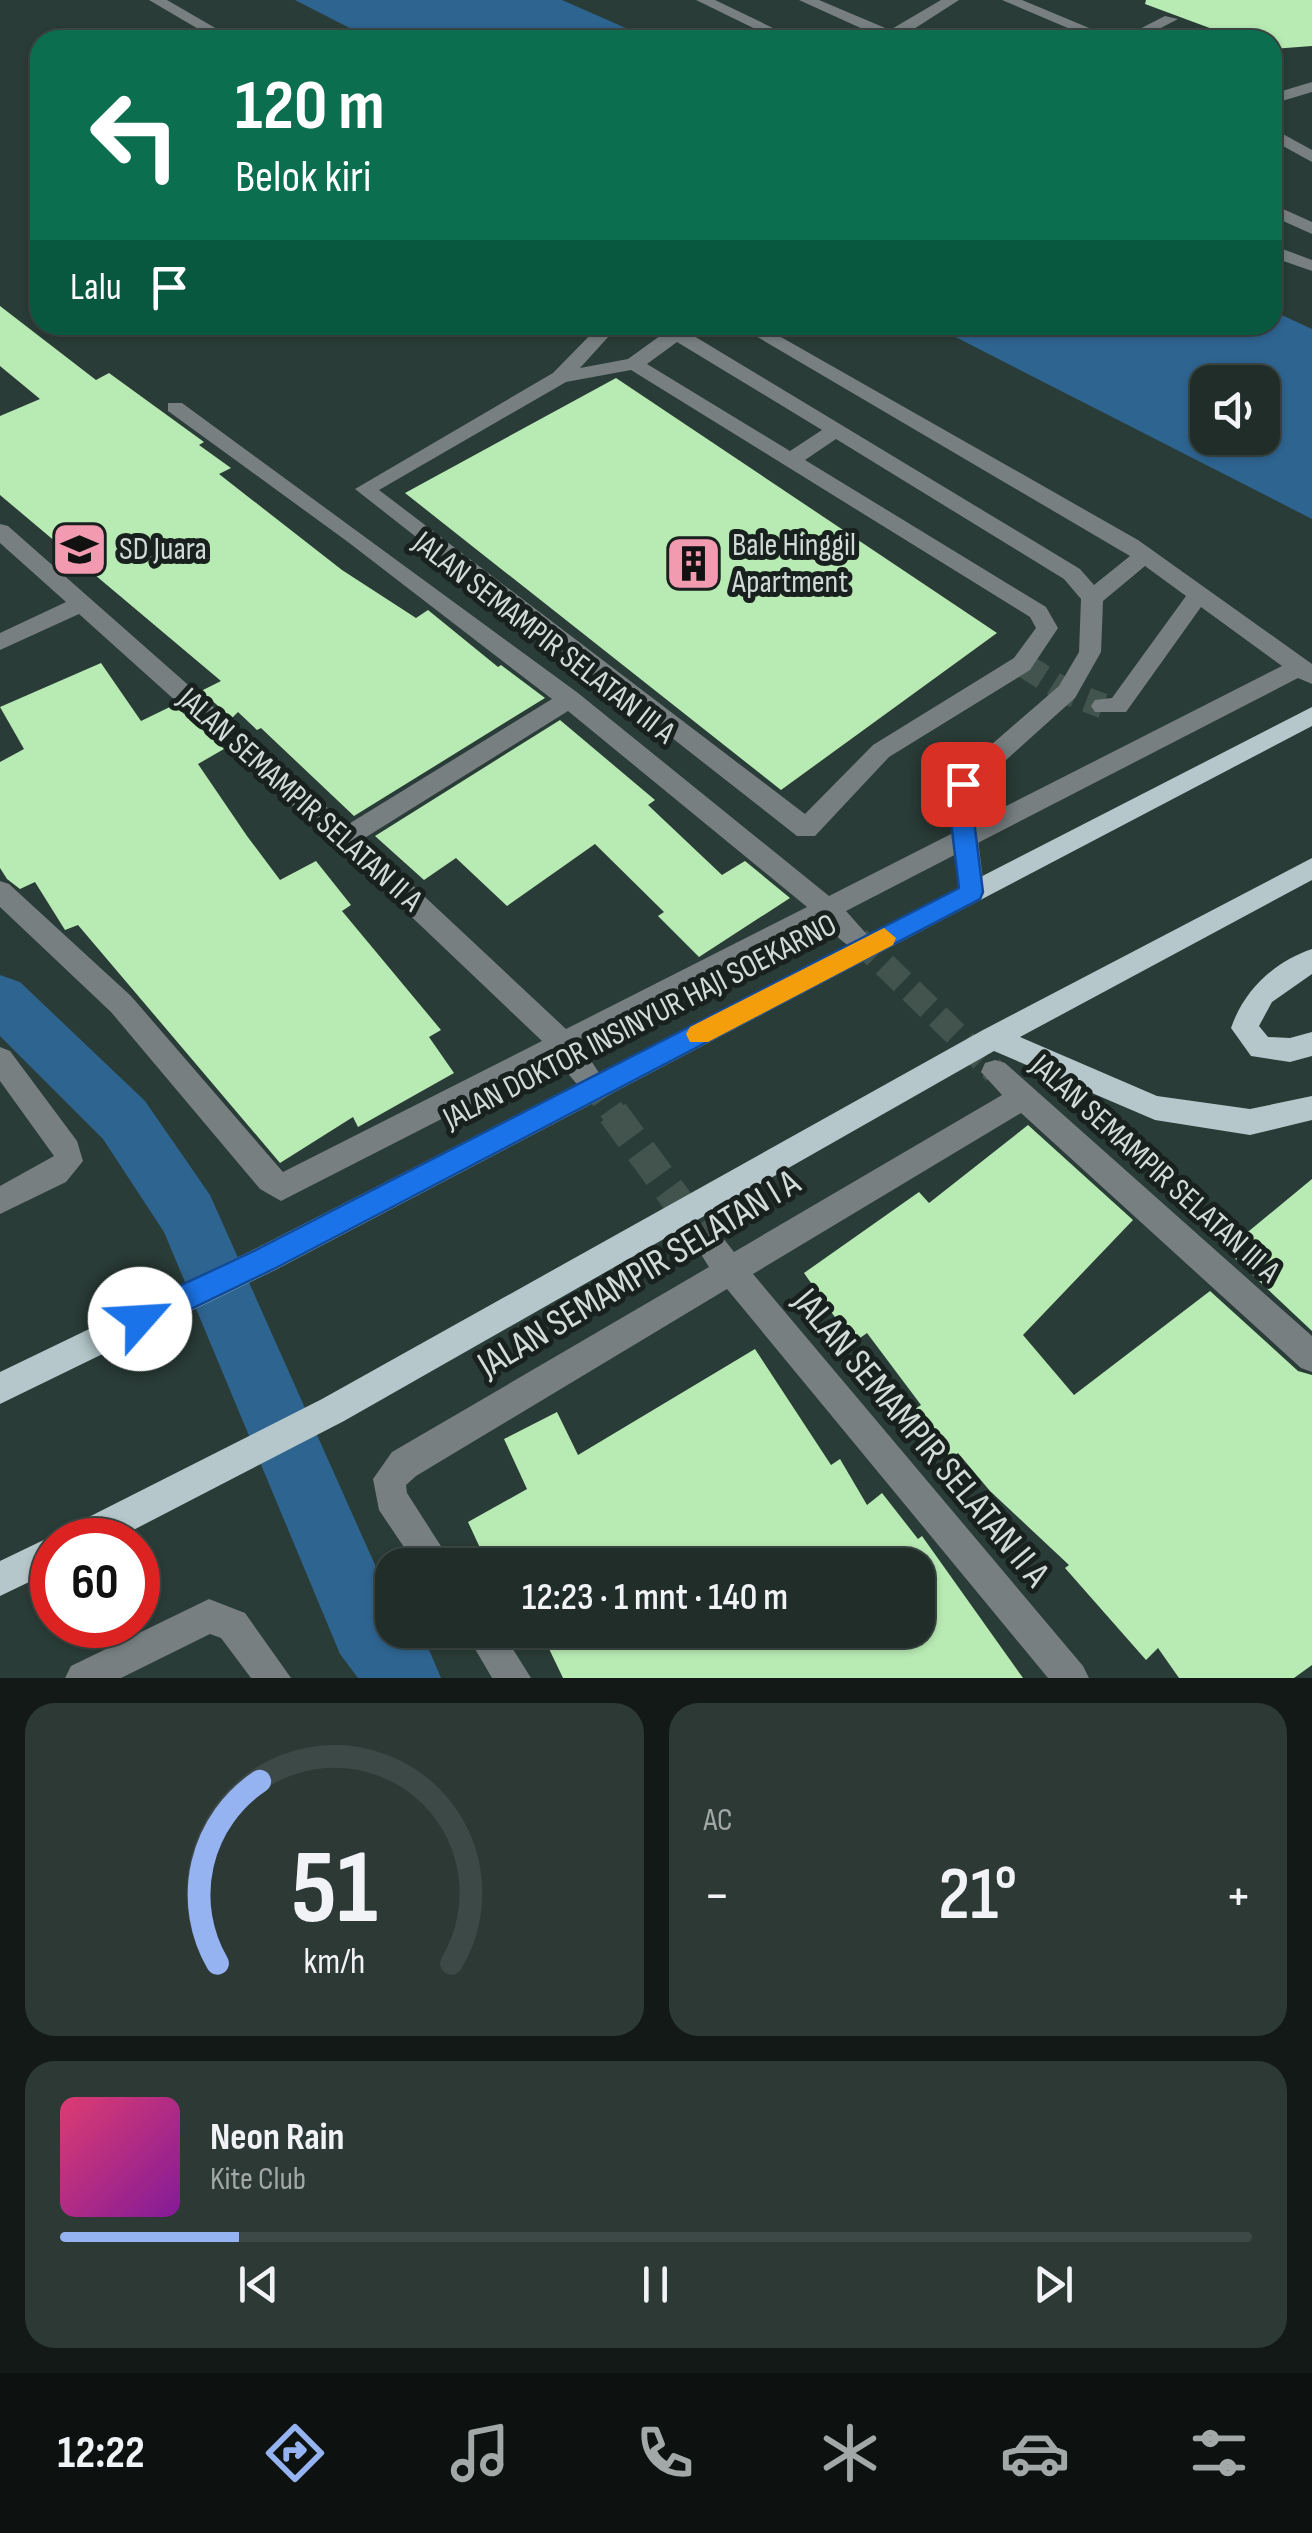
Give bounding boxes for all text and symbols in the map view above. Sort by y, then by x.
text: 120 m [235,65,385,149]
icon: left [70,70,200,200]
text: Belok kiri [235,150,371,205]
icon: arrive [142,260,197,315]
text: Lalu [70,265,122,310]
map controls [1190,365,1280,455]
button: sound [1190,365,1280,455]
school or university icon: SD Juara [50,519,110,579]
street label: JALAN SEMAMPIR SELATAN III A [404,523,683,753]
place label: Bale Hinggil Apartment [731,526,856,602]
place label: SD Juara [119,530,207,569]
building icon: Bale Hinggil Apartment [663,533,723,593]
street label: JALAN SEMAMPIR SELATAN II A [169,679,431,920]
pin [921,742,1006,827]
icon: arrive [936,757,991,812]
street label: JALAN DOKTOR INSINYUR HAJI SOEKARNO [436,906,843,1139]
street label: JALAN SEMAMPIR SELATAN III A [1021,1046,1288,1292]
street label: JALAN SEMAMPIR SELATAN I A [469,1160,809,1388]
position arrow [88,1267,192,1371]
street label: JALAN SEMAMPIR SELATAN II A [783,1279,1059,1597]
speed limit sign: 60 [30,1518,160,1648]
text: 12:23 · 1 mnt · 140 m [522,1575,788,1620]
text: AC [704,1801,732,1840]
text: 51 [291,1827,377,1952]
text: 21° [938,1850,1017,1941]
text: − [704,1863,730,1930]
text: + [1225,1863,1252,1930]
text: km/h [303,1941,365,1984]
text: Neon Rain [210,2115,344,2160]
text: Kite Club [210,2160,306,2199]
icon: previous [231,2257,286,2312]
icon: pause [628,2257,683,2312]
icon: next [1026,2257,1081,2312]
icon: directions [260,2418,330,2488]
icon: music [445,2418,515,2488]
icon: phone [630,2418,700,2488]
icon: climate [815,2418,885,2488]
icon: car [1000,2418,1070,2488]
icon: filters [1184,2418,1254,2488]
text: 12:22 [57,2426,145,2481]

